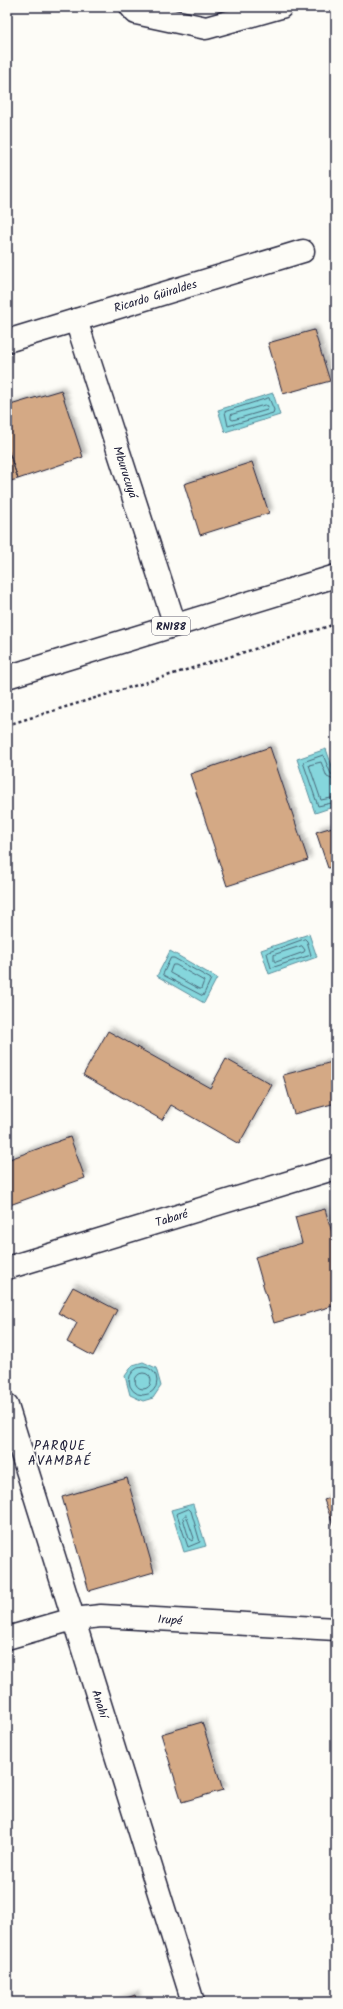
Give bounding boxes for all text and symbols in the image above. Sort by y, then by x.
street label: Ricardo Güiraldes [111,275,199,318]
street label: Mburucuyá [108,444,143,502]
road number: RN188 [152,617,190,635]
street label: Tabaré [153,1204,191,1232]
district label: PARQUE AVAMBAÉ [28,1436,92,1472]
street label: Irupé [157,1610,184,1631]
street label: Anahí [86,1687,113,1723]

